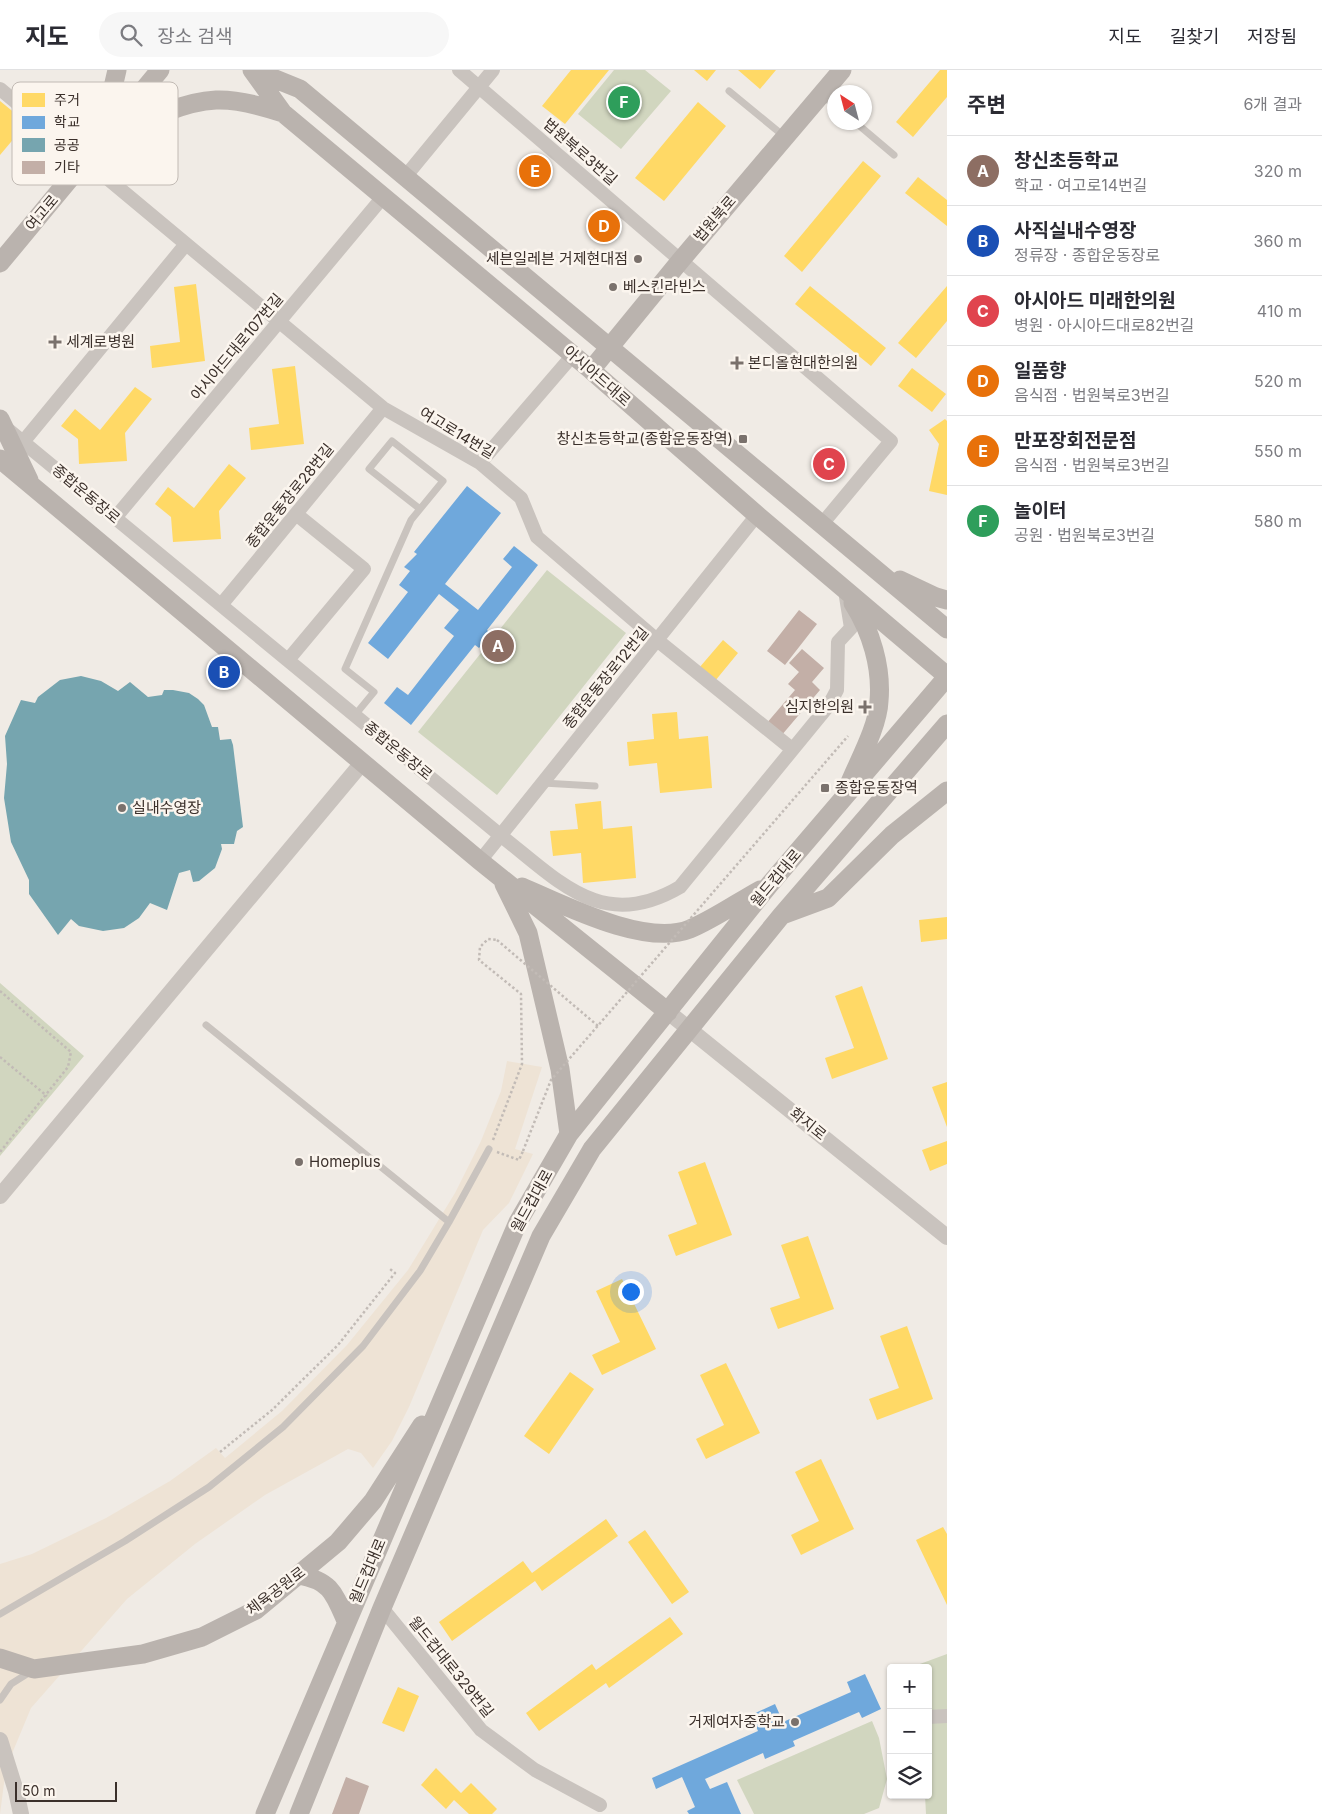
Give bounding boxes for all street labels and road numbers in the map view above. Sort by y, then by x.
street label: 법원북로3번길 [539,114,621,189]
street label: 여고로 [21,191,62,235]
street label: 법원북로 [689,192,740,246]
street label: 아시아드대로107번길 [186,289,287,404]
street label: 아시아드대로 [560,341,635,410]
street label: 여고로14번길 [416,403,498,463]
street label: 종합운동장로28번길 [242,440,338,552]
street label: 종합운동장로 [48,460,124,528]
street label: 종합운동장로12번길 [559,623,653,732]
street label: 종합운동장로 [360,717,436,784]
street label: 월드컵대로 [746,845,805,910]
street label: 화지로 [786,1103,830,1144]
street label: 월드컵대로 [507,1166,557,1236]
street label: 월드컵대로 [345,1535,390,1606]
street label: 체육공원로 [242,1562,309,1619]
street label: 월드컵대로329번길 [405,1612,498,1721]

